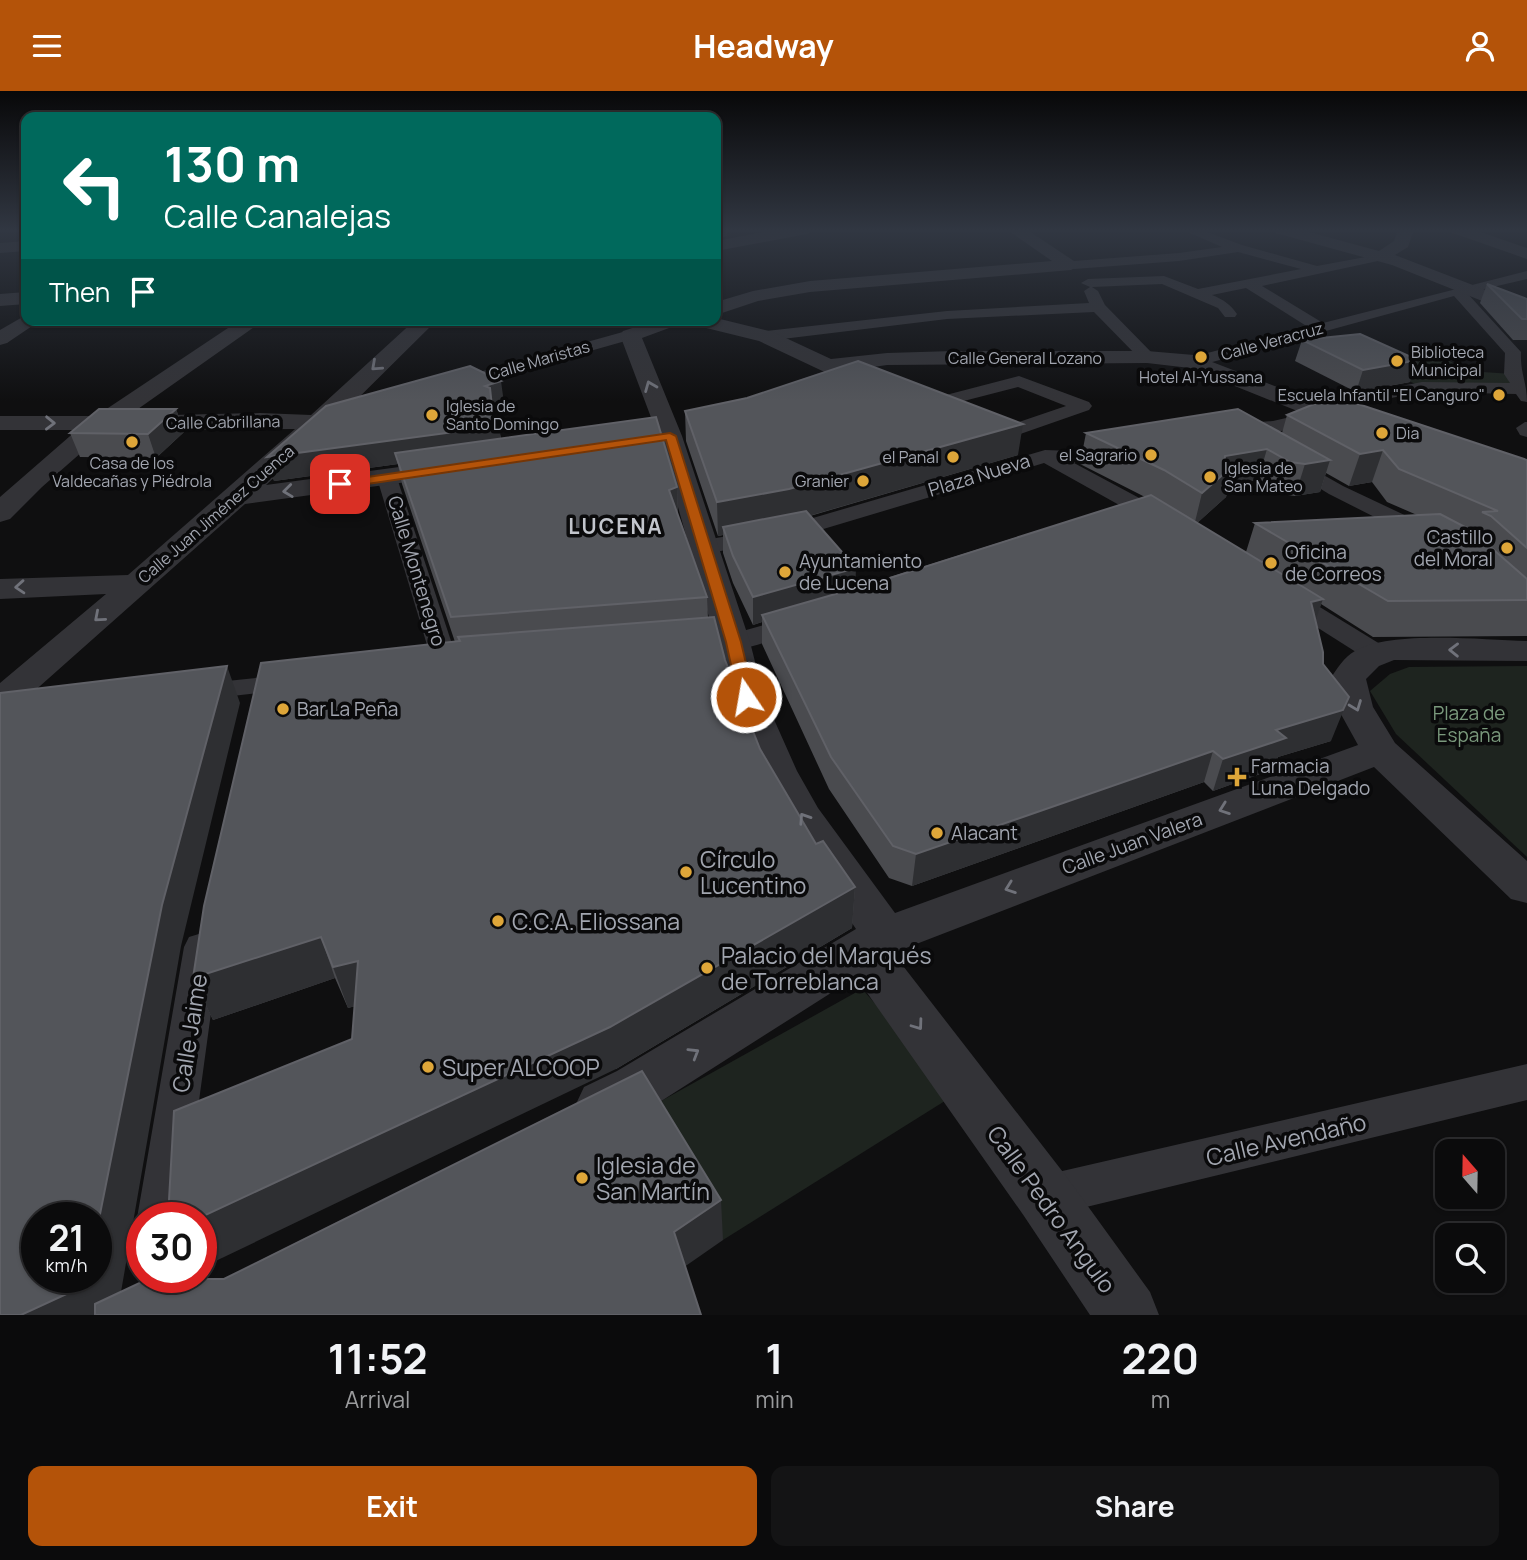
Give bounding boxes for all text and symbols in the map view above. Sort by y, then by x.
text: Headway [693,24,834,68]
icon: menu [28,27,66,65]
icon: person [1461,27,1499,65]
text: 130 m [164,130,300,197]
icon: left [49,140,140,231]
text: Calle Canalejas [164,194,391,238]
icon: arrive [124,273,162,311]
text: Then [49,274,110,310]
street label: Calle Veracruz [1218,317,1326,365]
street label: Calle Maristas [486,335,592,385]
place label: Biblioteca Municipal [1411,341,1484,381]
street label: Calle General Lozano [948,347,1102,369]
marker: Hotel Al-Yussana [1193,349,1209,365]
marker: Biblioteca Municipal [1389,353,1405,369]
one-way arrow [371,357,384,370]
place label: Hotel Al-Yussana [1139,366,1263,388]
one-way arrow [645,380,659,392]
place label: Escuela Infantil "El Canguro" [1278,384,1485,406]
marker: Escuela Infantil "El Canguro" [1491,387,1507,403]
place label: Iglesia de Santo Domingo [446,395,559,435]
marker: Iglesia de Santo Domingo [424,407,440,423]
street label: Calle Cabrillana [166,410,280,434]
one-way arrow [45,415,56,431]
place label: Dia [1396,422,1419,444]
marker: Dia [1374,425,1390,441]
marker: Casa de los Valdecañas y Piédrola [124,434,140,450]
street label: Calle Juan Jiménez Cuenca [133,440,299,588]
place label: el Sagrario [1059,444,1137,466]
place label: el Panal [882,446,939,468]
street label: Plaza Nueva [925,447,1033,503]
marker: el Sagrario [1143,447,1159,463]
marker: el Panal [945,449,961,465]
place label: Casa de los Valdecañas y Piédrola [52,452,212,492]
pin [310,454,370,514]
place label: Iglesia de San Mateo [1224,457,1303,497]
icon: arrive [321,465,359,503]
marker: Iglesia de San Mateo [1202,469,1218,485]
place label: Granier [795,470,849,492]
marker: Granier [855,473,871,489]
one-way arrow [282,483,293,498]
street label: Calle Montenegro [382,493,452,649]
district label: LUCENA [568,512,664,540]
place label: Castillo del Moral [1414,524,1493,572]
place label: Oficina de Correos [1285,539,1382,587]
marker: Castillo del Moral [1499,540,1515,556]
place label: Ayuntamiento de Lucena [799,548,922,596]
marker: Oficina de Correos [1263,555,1279,571]
marker: Ayuntamiento de Lucena [777,564,793,580]
one-way arrow [14,579,25,594]
one-way arrow [94,609,107,621]
one-way arrow [1448,642,1459,658]
position arrow [709,660,783,734]
place label: Bar La Peña [297,696,398,722]
one-way arrow [1348,700,1362,712]
park label: Plaza de España [1433,700,1505,748]
marker: Bar La Peña [275,701,291,717]
place label: Farmacia Luna Delgado [1251,753,1370,801]
marker: Farmacia Luna Delgado [1229,769,1245,785]
one-way arrow [1218,801,1230,815]
street label: Calle Juan Valera [1058,806,1206,880]
one-way arrow [800,813,813,826]
place label: Alacant [951,820,1018,846]
marker: Alacant [929,825,945,841]
place label: Círculo Lucentino [700,843,806,901]
marker: Círculo Lucentino [678,864,694,880]
one-way arrow [1005,880,1017,894]
place label: C.C.A. Eliossana [512,905,680,937]
marker: C.C.A. Eliossana [490,913,506,929]
place label: Palacio del Marqués de Torreblanca [721,939,932,997]
marker: Palacio del Marqués de Torreblanca [699,960,715,976]
street label: Calle Jaime [164,971,214,1095]
one-way arrow [910,1017,922,1030]
one-way arrow [687,1048,700,1061]
place label: Super ALCOOP [442,1051,600,1083]
marker: Super ALCOOP [420,1059,436,1075]
street label: Calle Avendaño [1203,1105,1369,1173]
street label: Calle Pedro Angulo [980,1119,1124,1299]
north arrow [1435,1139,1505,1209]
map controls [1435,1139,1505,1293]
place label: Iglesia de San Martín [596,1149,710,1207]
marker: Iglesia de San Martín [574,1170,590,1186]
speed limit sign: 30 [126,1202,217,1293]
text: 21 [48,1214,85,1262]
button: search [1435,1223,1505,1293]
text: km/h [46,1253,87,1277]
text: 11:52 [328,1329,427,1387]
text: 1 [765,1329,784,1387]
text: 220 [1122,1329,1199,1387]
text: Arrival [345,1383,410,1415]
text: min [755,1383,794,1415]
text: m [1151,1383,1170,1415]
button: Exit [28,1466,757,1546]
button: Share [771,1466,1499,1546]

